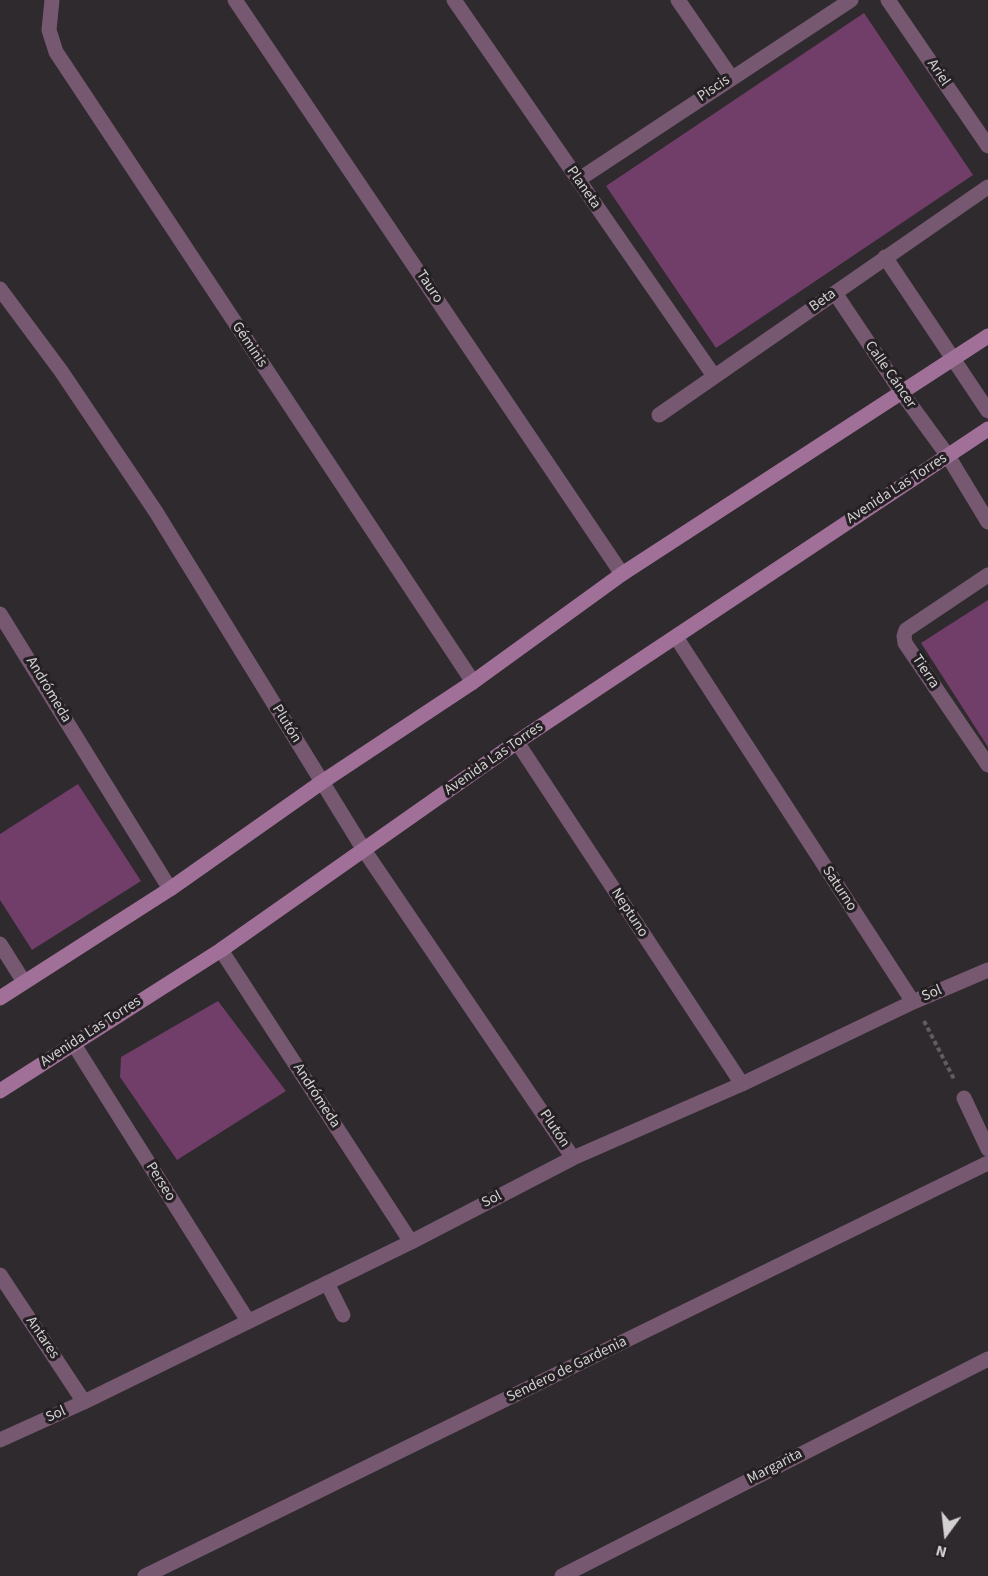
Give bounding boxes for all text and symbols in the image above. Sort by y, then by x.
street label: Ariel [923,56,953,90]
street label: Piscis [694,72,734,106]
street label: Planeta [562,163,604,213]
street label: Tauro [412,267,446,307]
street label: Beta [806,285,840,317]
street label: Géminis [227,319,271,371]
street label: Calle Cáncer [860,338,920,412]
street label: Avenida Las Torres [843,450,951,528]
street label: Tierra [907,652,943,692]
street label: Andrómeda [21,654,75,726]
street label: Plutón [267,702,305,746]
street label: Avenida Las Torres [441,718,547,800]
street label: Saturno [818,863,860,915]
street label: Neptuno [607,885,651,941]
street label: Sol [919,982,945,1006]
street label: Avenida Las Torres [37,993,145,1071]
street label: Andrómeda [288,1060,344,1132]
street label: Plutón [535,1107,573,1151]
street label: Perseo [141,1159,179,1205]
street label: Sol [479,1187,505,1213]
street label: Antares [21,1313,63,1363]
street label: Sendero de Gardenia [504,1333,630,1407]
street label: Sol [43,1403,69,1427]
street label: Margarita [744,1445,806,1489]
north arrow [916,1504,976,1564]
text: N [933,1539,949,1563]

